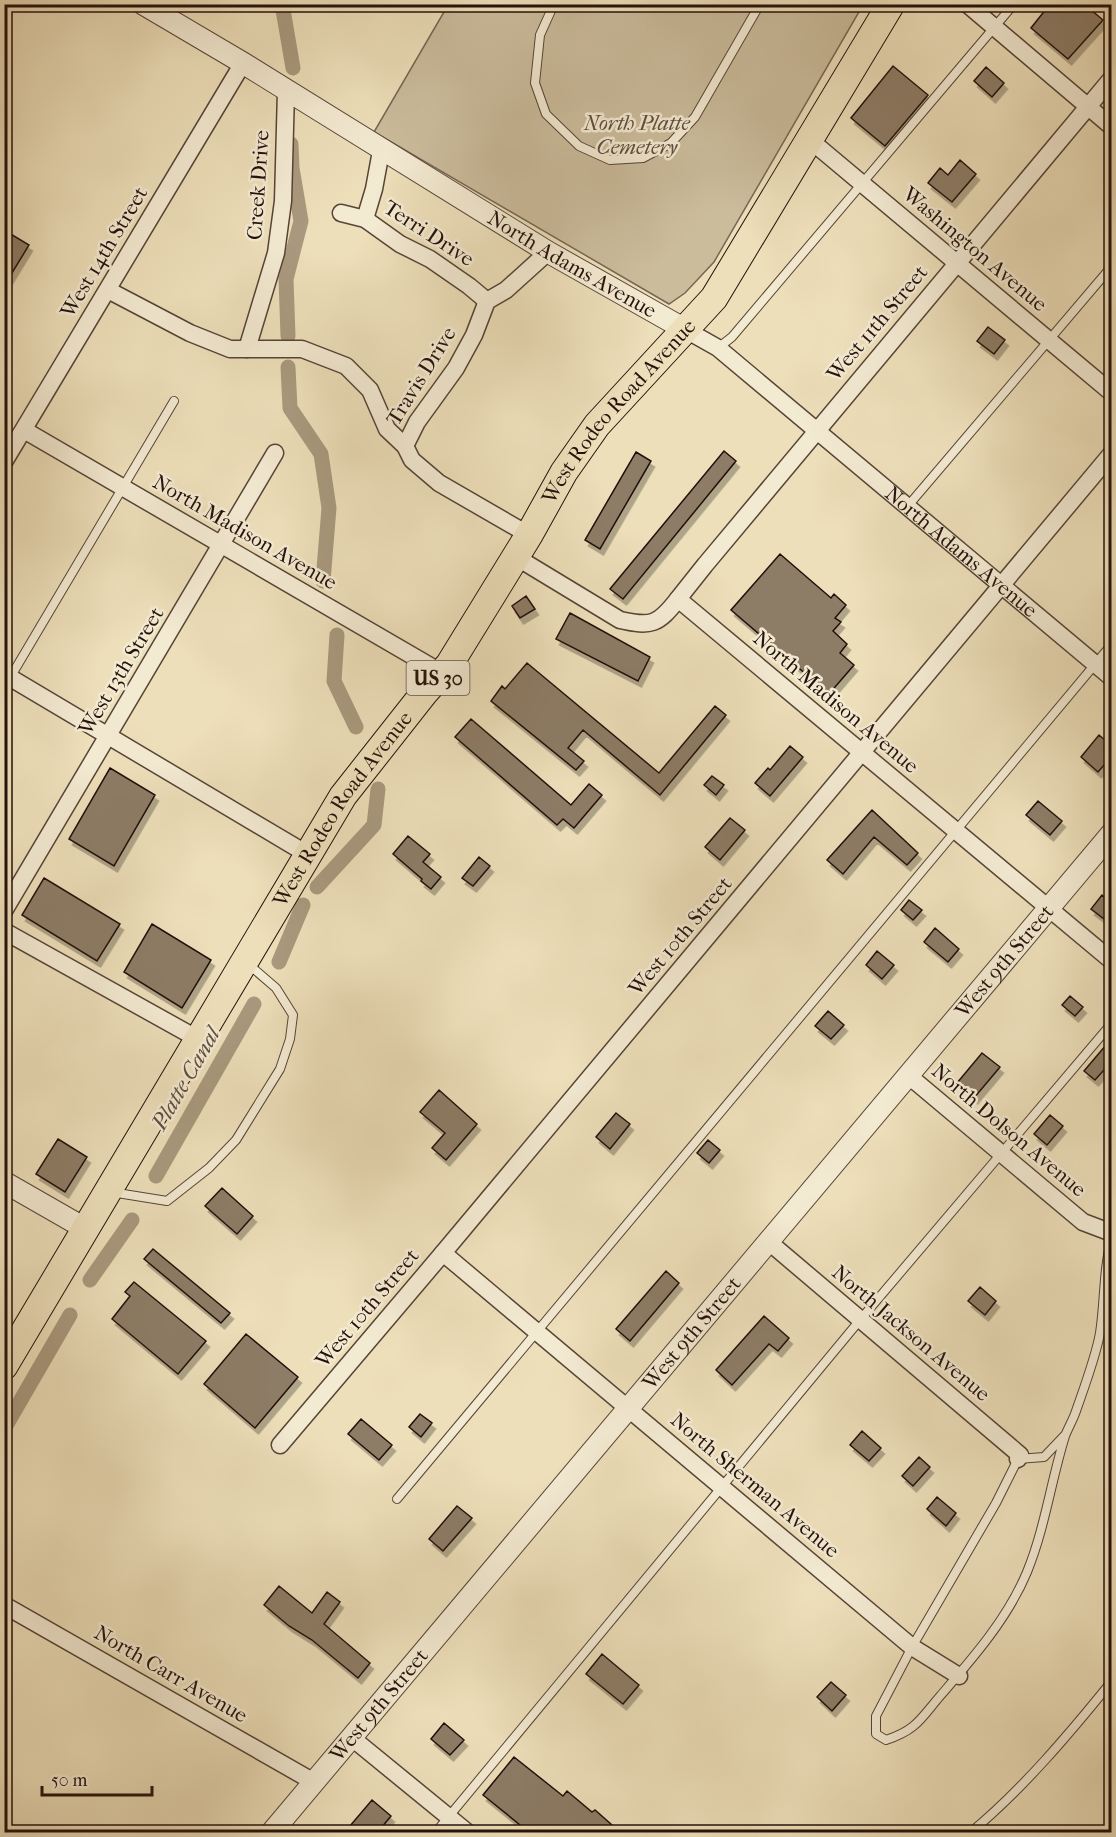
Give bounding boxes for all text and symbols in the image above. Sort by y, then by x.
park label: North Platte Cemetery [583,111,690,159]
street label: Creek Drive [242,129,274,241]
street label: Washington Avenue [897,181,1052,316]
street label: West 14th Street [55,182,153,323]
street label: Terri Drive [379,195,479,271]
street label: North Adams Avenue [483,206,661,323]
street label: West 11th Street [821,260,933,386]
street label: West Rodeo Road Avenue [536,314,700,508]
street label: Travis Drive [381,322,461,430]
street label: North Madison Avenue [149,470,341,594]
street label: North Adams Avenue [880,481,1042,622]
street label: West 13th Street [73,602,169,740]
street label: North Madison Avenue [749,626,923,778]
road number: US 30 [406,661,470,695]
street label: West Rodeo Road Avenue [267,707,417,912]
street label: West 10th Street [623,871,737,1001]
street label: West 9th Street [950,899,1059,1023]
water label: Platte Canal [146,1021,227,1136]
street label: North Dolson Avenue [927,1058,1091,1202]
street label: West 10th Street [310,1243,424,1373]
street label: North Jackson Avenue [827,1260,995,1406]
street label: West 9th Street [637,1271,746,1395]
street label: North Sherman Avenue [666,1408,844,1562]
street label: North Carr Avenue [90,1620,252,1728]
street label: West 9th Street [324,1643,433,1767]
scale bar [42,1759,152,1797]
text: 50 m [51,1770,88,1791]

